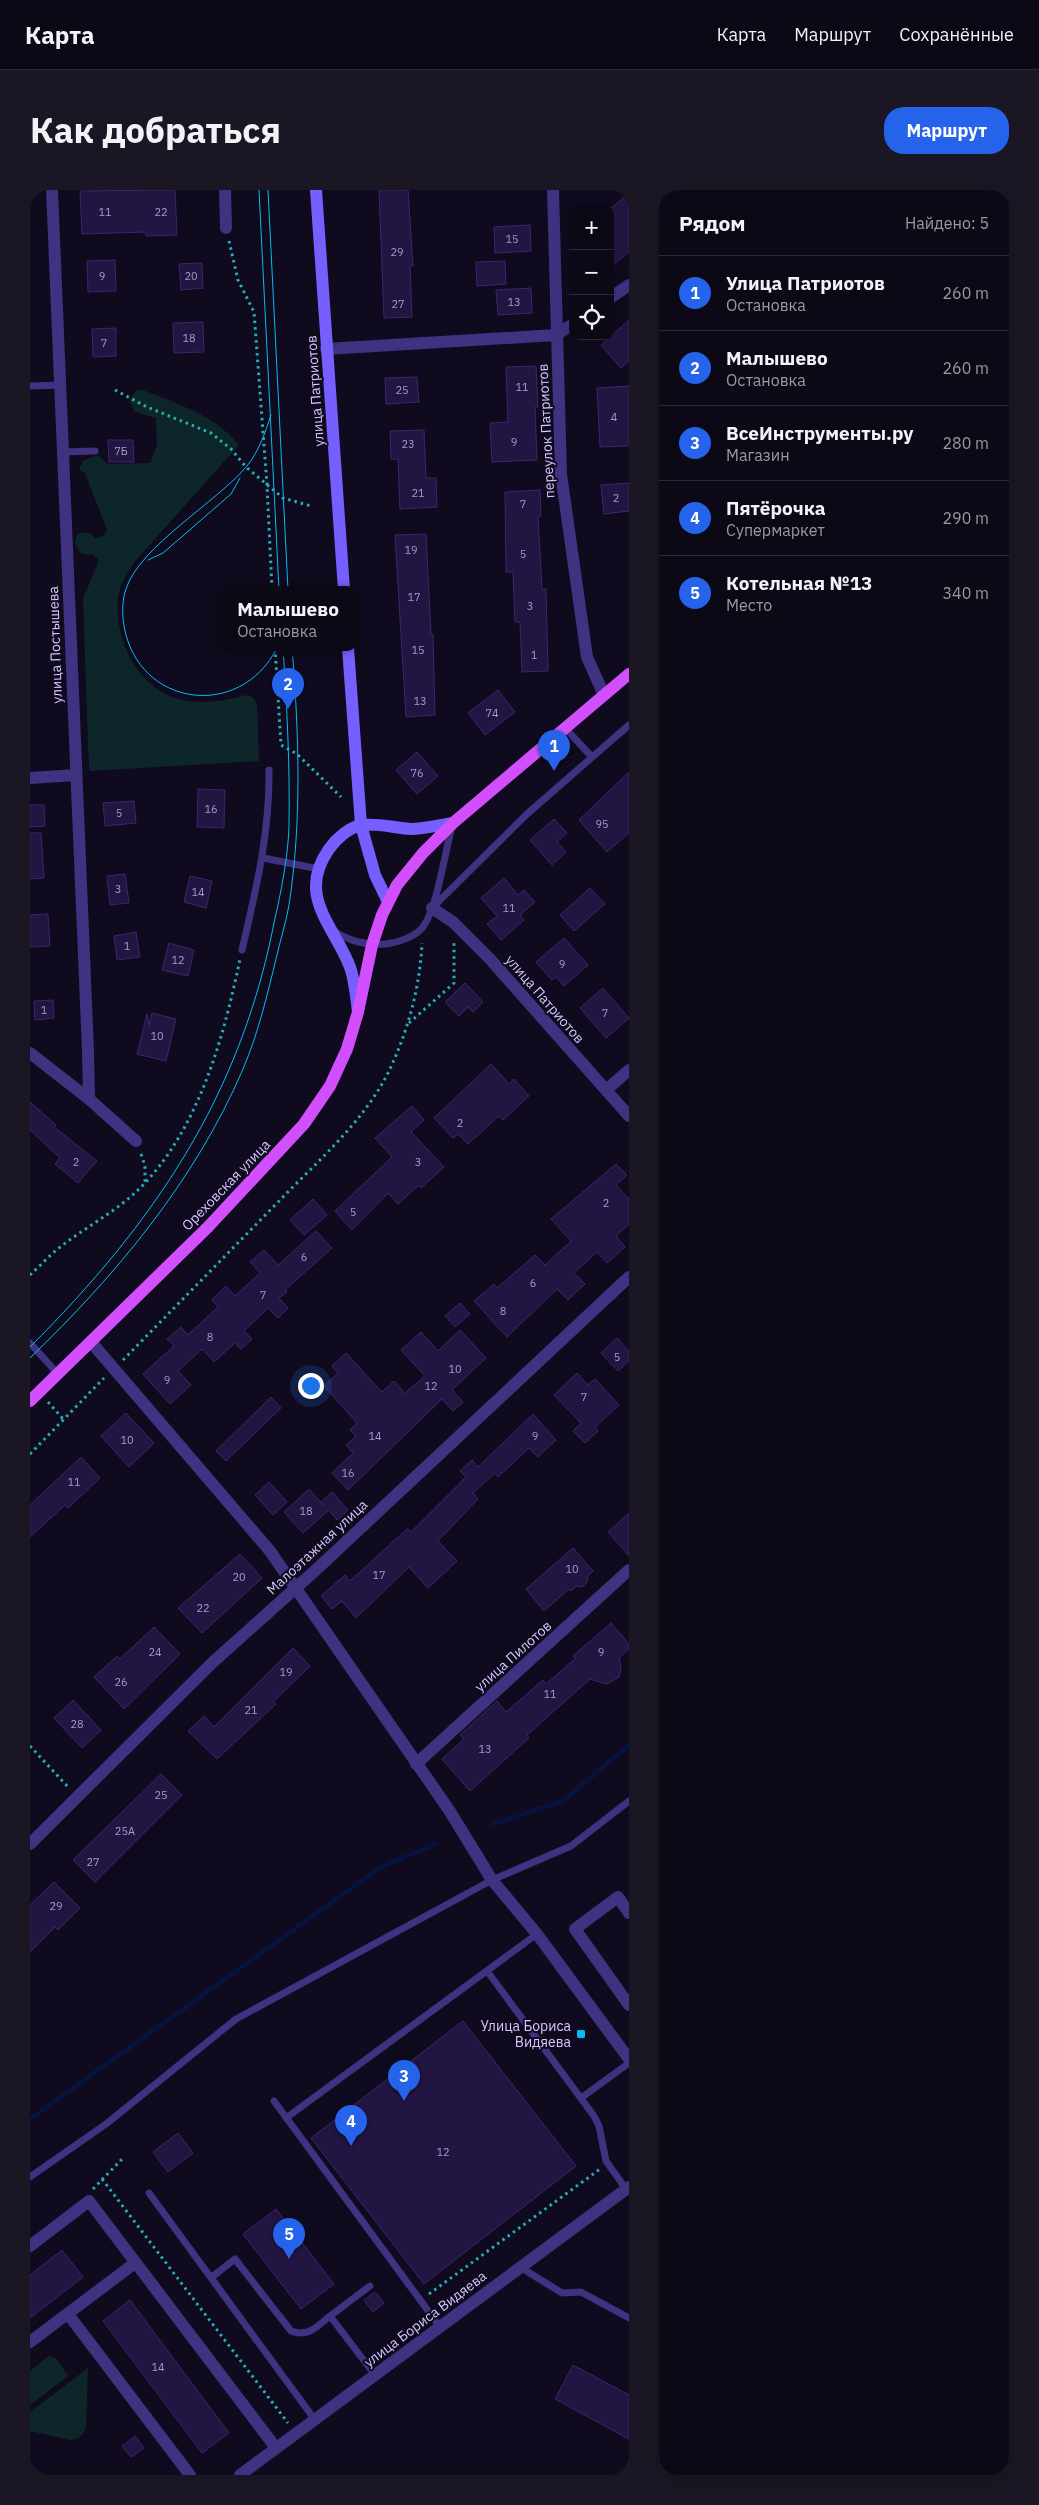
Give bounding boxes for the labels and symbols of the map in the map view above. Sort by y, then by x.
house number: 11 [98,205,112,219]
house number: 22 [154,205,168,219]
house number: 15 [505,232,519,246]
house number: 29 [390,245,404,259]
house number: 9 [99,269,105,283]
house number: 20 [184,269,198,283]
house number: 13 [507,295,521,309]
house number: 27 [391,297,405,311]
house number: 18 [182,331,196,345]
street label: улица Патриотов [302,335,328,447]
house number: 7 [101,336,107,350]
street label: переулок Патриотов [533,363,559,499]
house number: 11 [515,380,529,394]
house number: 25 [395,383,409,397]
house number: 4 [611,410,618,424]
house number: 9 [511,435,517,449]
house number: 23 [401,437,415,451]
house number: 7Б [114,444,128,458]
house number: 21 [411,486,425,500]
house number: 2 [613,491,619,505]
house number: 7 [520,497,526,511]
house number: 19 [404,543,418,557]
house number: 5 [520,547,526,561]
street label: улица Постышева [44,585,66,704]
house number: 17 [407,590,421,604]
house number: 3 [527,599,533,613]
house number: 15 [411,643,425,657]
house number: 1 [531,648,538,662]
pin: 2 [272,668,304,709]
house number: 13 [413,694,427,708]
house number: 74 [485,706,499,720]
pin: 1 [538,730,570,771]
house number: 76 [410,766,424,780]
house number: 16 [204,802,218,816]
house number: 5 [116,806,122,820]
house number: 95 [595,817,609,831]
house number: 3 [115,882,121,896]
house number: 14 [191,885,205,899]
house number: 11 [502,901,516,915]
house number: 1 [124,939,131,953]
street label: улица Патриотов [502,951,588,1047]
house number: 12 [171,953,185,967]
house number: 9 [559,957,565,971]
house number: 1 [41,1003,48,1017]
house number: 7 [602,1006,608,1020]
house number: 10 [150,1029,164,1043]
house number: 2 [457,1116,463,1130]
street label: Ореховская улица [178,1135,274,1234]
house number: 2 [73,1155,79,1169]
house number: 3 [415,1155,421,1169]
house number: 2 [603,1196,609,1210]
house number: 5 [350,1205,356,1219]
house number: 6 [301,1250,307,1264]
house number: 6 [530,1276,536,1290]
house number: 7 [260,1288,266,1302]
house number: 8 [500,1304,506,1318]
house number: 8 [207,1330,213,1344]
house number: 5 [614,1350,620,1364]
house number: 10 [448,1362,462,1376]
house number: 9 [164,1373,170,1387]
your location [298,1373,324,1399]
house number: 12 [424,1379,438,1393]
house number: 7 [581,1390,587,1404]
house number: 14 [368,1429,382,1443]
house number: 9 [532,1429,538,1443]
house number: 10 [120,1433,134,1447]
house number: 16 [341,1466,355,1480]
house number: 11 [67,1475,81,1489]
street label: Малоэтажная улица [263,1495,372,1598]
house number: 18 [299,1504,313,1518]
house number: 10 [565,1562,579,1576]
house number: 17 [372,1568,386,1582]
house number: 20 [232,1570,246,1584]
house number: 22 [196,1601,210,1615]
street label: улица Пилотов [471,1617,555,1695]
house number: 24 [148,1645,162,1659]
house number: 9 [598,1645,604,1659]
house number: 19 [279,1665,293,1679]
house number: 26 [114,1675,128,1689]
house number: 11 [543,1687,557,1701]
house number: 21 [244,1703,258,1717]
house number: 28 [70,1717,84,1731]
house number: 13 [478,1742,492,1756]
house number: 25 [154,1788,168,1802]
house number: 25А [115,1824,135,1838]
house number: 27 [86,1855,100,1869]
house number: 29 [49,1899,63,1913]
place label: Улица Бориса Видяева [481,2017,572,2051]
marker: Улица Бориса Видяева [575,2028,587,2040]
pin: 3 [388,2060,420,2101]
pin: 4 [335,2105,367,2146]
house number: 12 [436,2145,450,2159]
pin: 5 [273,2218,305,2259]
street label: улица Бориса Видяева [360,2267,490,2371]
house number: 14 [151,2360,165,2374]

